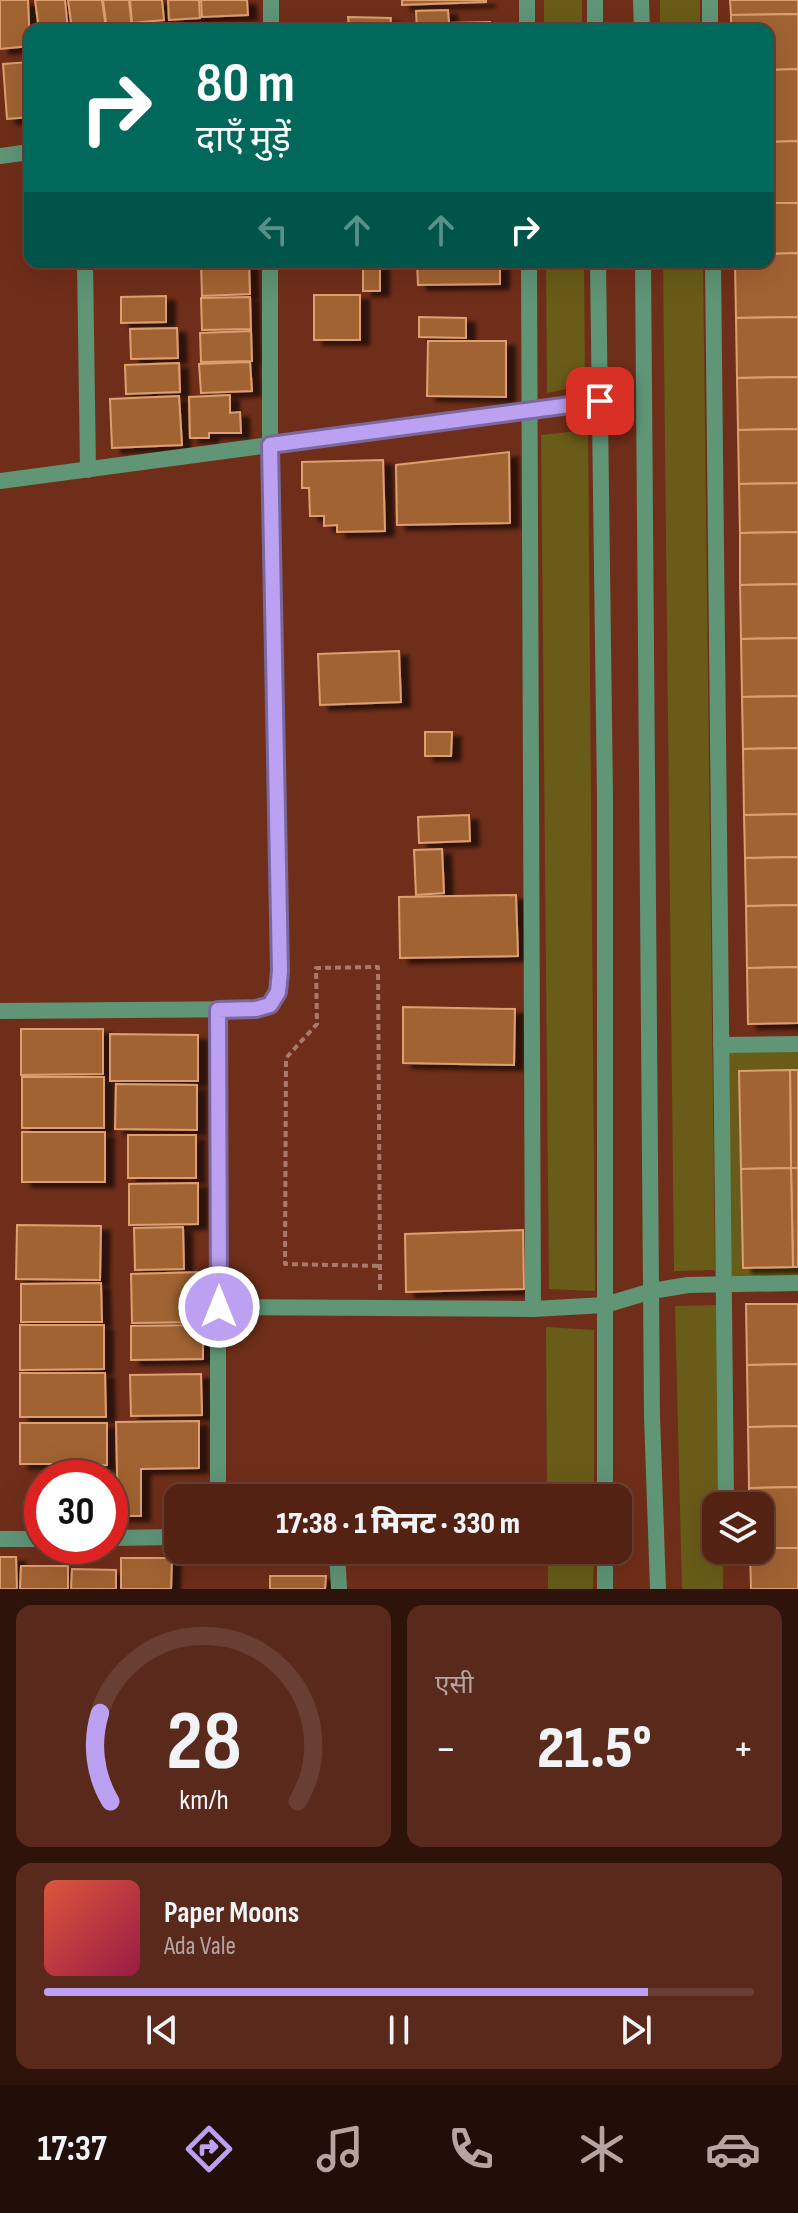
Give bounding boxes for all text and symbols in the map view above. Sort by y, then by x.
text: 80 m [196,51,295,118]
icon: right [64,56,168,160]
text: दाएँ मुड़ें [196,119,291,162]
icon: left [251,208,295,252]
icon: ahead [335,208,379,252]
icon: ahead [419,208,463,252]
icon: right [503,208,547,252]
pin [566,367,634,435]
icon: arrive [578,379,622,423]
position arrow [177,1265,261,1349]
speed limit sign: 30 [24,1460,128,1564]
map controls [702,1492,774,1564]
button: layers [702,1492,774,1564]
text: 17:38 · 1 मिनट · 330 m [276,1506,520,1542]
text: एसी [435,1670,474,1701]
text: 28 [166,1693,241,1793]
text: 21.5° [537,1713,652,1785]
text: − [435,1723,457,1776]
text: + [732,1723,754,1776]
text: km/h [179,1783,228,1818]
text: Paper Moons [164,1895,299,1931]
text: Ada Vale [164,1931,236,1962]
icon: previous [140,2008,184,2052]
icon: pause [377,2008,421,2052]
icon: next [614,2008,658,2052]
icon: directions [181,2121,237,2177]
icon: music [312,2121,368,2177]
icon: phone [443,2121,499,2177]
icon: climate [574,2121,630,2177]
icon: car [705,2121,761,2177]
text: 17:37 [37,2128,107,2171]

